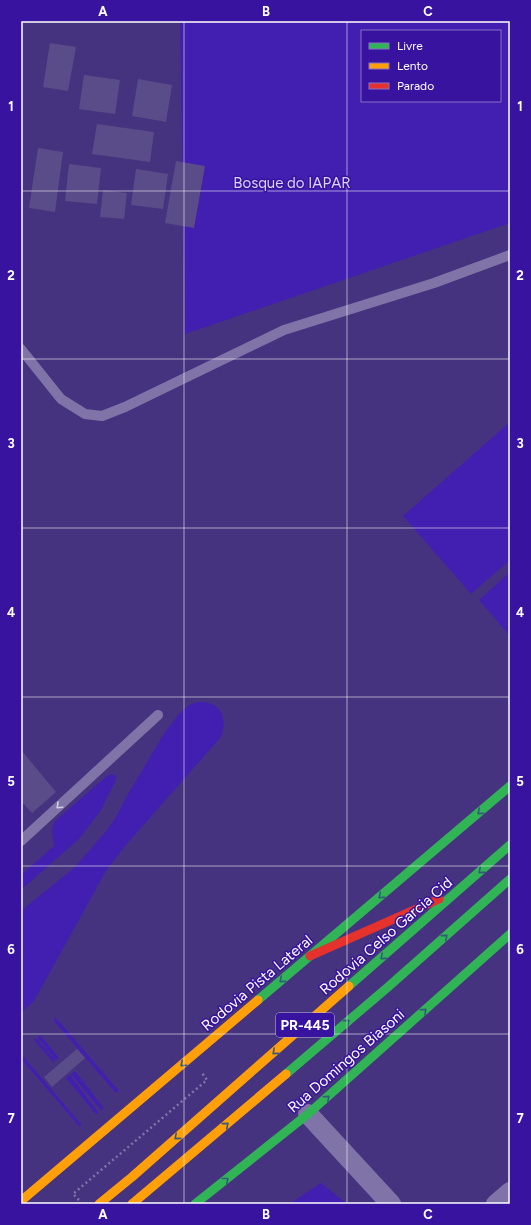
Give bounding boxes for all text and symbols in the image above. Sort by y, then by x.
text: A [98,4,108,19]
text: B [262,4,270,19]
text: C [423,4,433,19]
legend [361,30,501,102]
text: Livre [397,39,423,53]
text: Lento [397,59,428,73]
text: Parado [397,79,434,93]
text: 1 [8,99,14,114]
text: 1 [517,99,523,114]
park label: Bosque do IAPAR [233,174,351,192]
text: 2 [7,268,15,283]
text: 2 [516,268,524,283]
text: 3 [7,436,15,451]
text: 3 [516,436,524,451]
text: 4 [7,605,15,620]
text: 4 [516,605,524,620]
text: 5 [7,774,15,789]
text: 5 [516,774,524,789]
one-way arrow [56,801,64,809]
one-way arrow [478,807,485,814]
one-way arrow [478,866,486,873]
street label: Rodovia Celso Garcia Cid [316,873,456,999]
one-way arrow [379,891,386,898]
street label: Rodovia Pista Lateral [198,931,316,1035]
one-way arrow [440,935,448,942]
text: 6 [7,942,15,957]
text: 6 [516,942,524,957]
one-way arrow [380,952,388,959]
one-way arrow [279,975,287,982]
street label: Rua Domingos Biasoni [284,1005,408,1117]
one-way arrow [419,1009,426,1016]
road number: PR-445 [276,1013,334,1037]
one-way arrow [342,1020,349,1027]
one-way arrow [272,1047,280,1054]
one-way arrow [180,1059,187,1066]
one-way arrow [322,1095,329,1102]
text: 7 [7,1111,15,1126]
text: 7 [516,1111,524,1126]
one-way arrow [221,1122,229,1129]
one-way arrow [174,1133,182,1140]
one-way arrow [221,1177,228,1184]
text: A [98,1207,108,1222]
text: B [262,1207,270,1222]
text: C [423,1207,433,1222]

